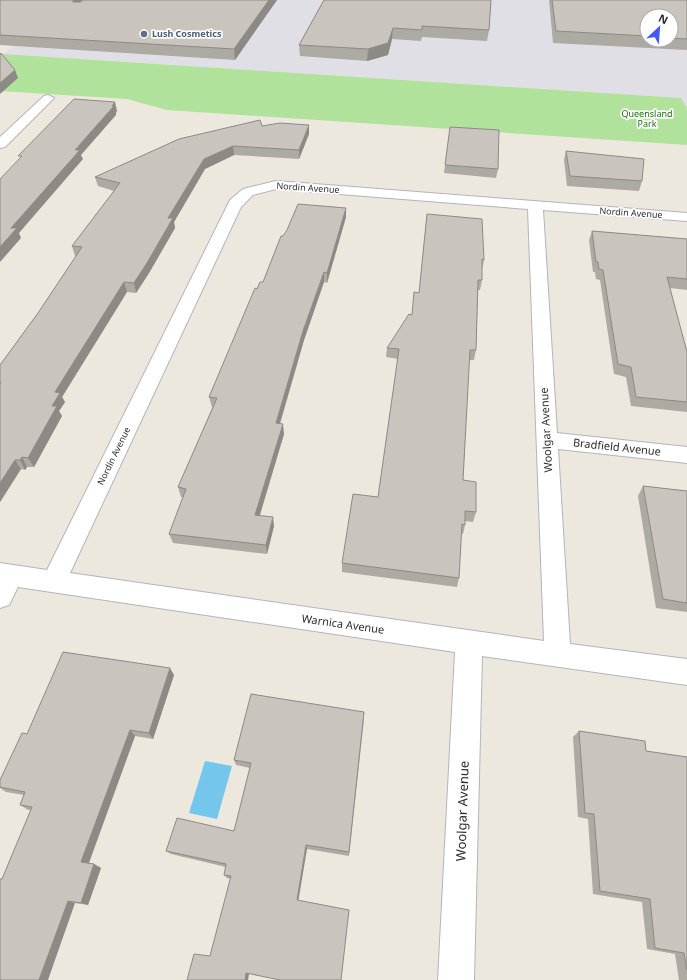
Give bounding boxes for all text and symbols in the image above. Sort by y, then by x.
north arrow [639,8,679,48]
text: N [656,10,671,27]
place label: Lush Cosmetics [152,27,222,40]
marker: Lush Cosmetics [139,29,149,39]
park label: Queensland Park [621,107,673,130]
street label: Nordin Avenue [276,179,340,196]
street label: Nordin Avenue [599,204,663,221]
street label: Woolgar Avenue [536,387,555,473]
street label: Nordin Avenue [94,425,133,487]
street label: Bradfield Avenue [572,434,662,459]
street label: Warnica Avenue [301,610,385,637]
street label: Woolgar Avenue [451,760,473,862]

